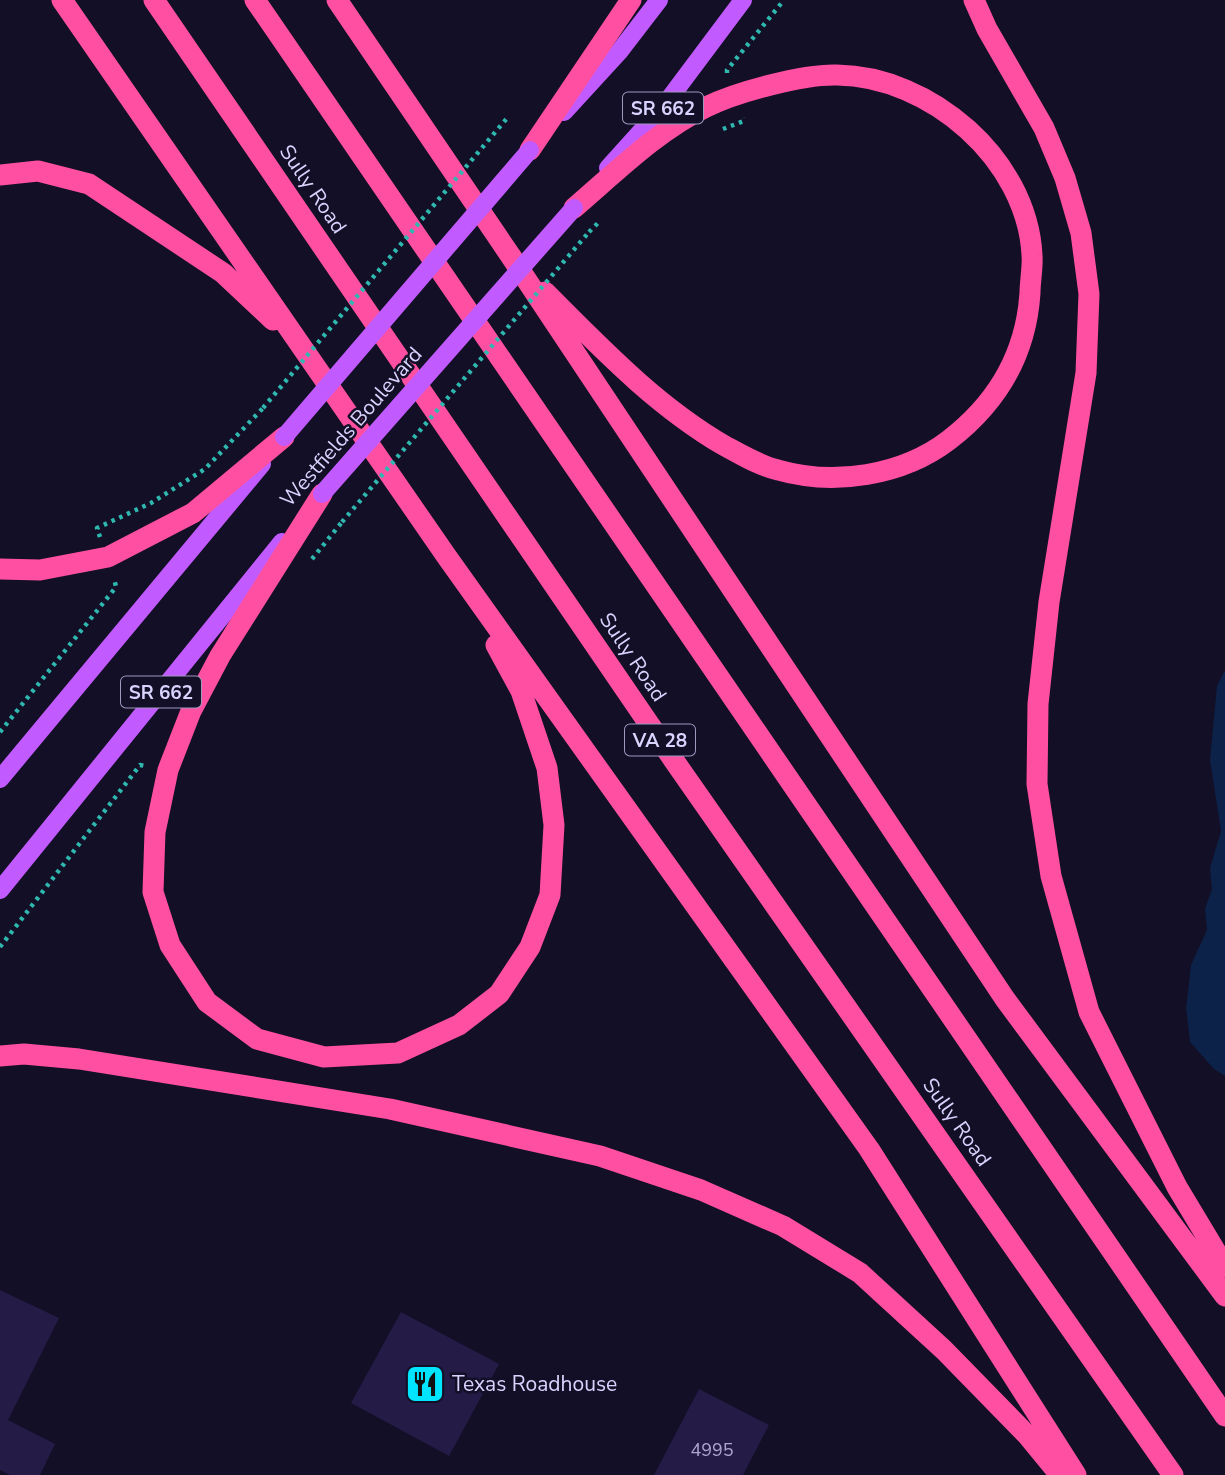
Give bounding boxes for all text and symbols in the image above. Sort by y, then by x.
road number: SR 662 [623,92,703,124]
street label: Sully Road [273,139,353,239]
street label: Westfields Boulevard [274,341,428,513]
street label: Sully Road [593,607,673,707]
road number: SR 662 [121,677,201,708]
road number: VA 28 [625,724,695,755]
street label: Sully Road [916,1072,998,1172]
restaurant icon: Texas Roadhouse [404,1363,446,1405]
place label: Texas Roadhouse [452,1370,617,1398]
house number: 4995 [690,1438,734,1462]

